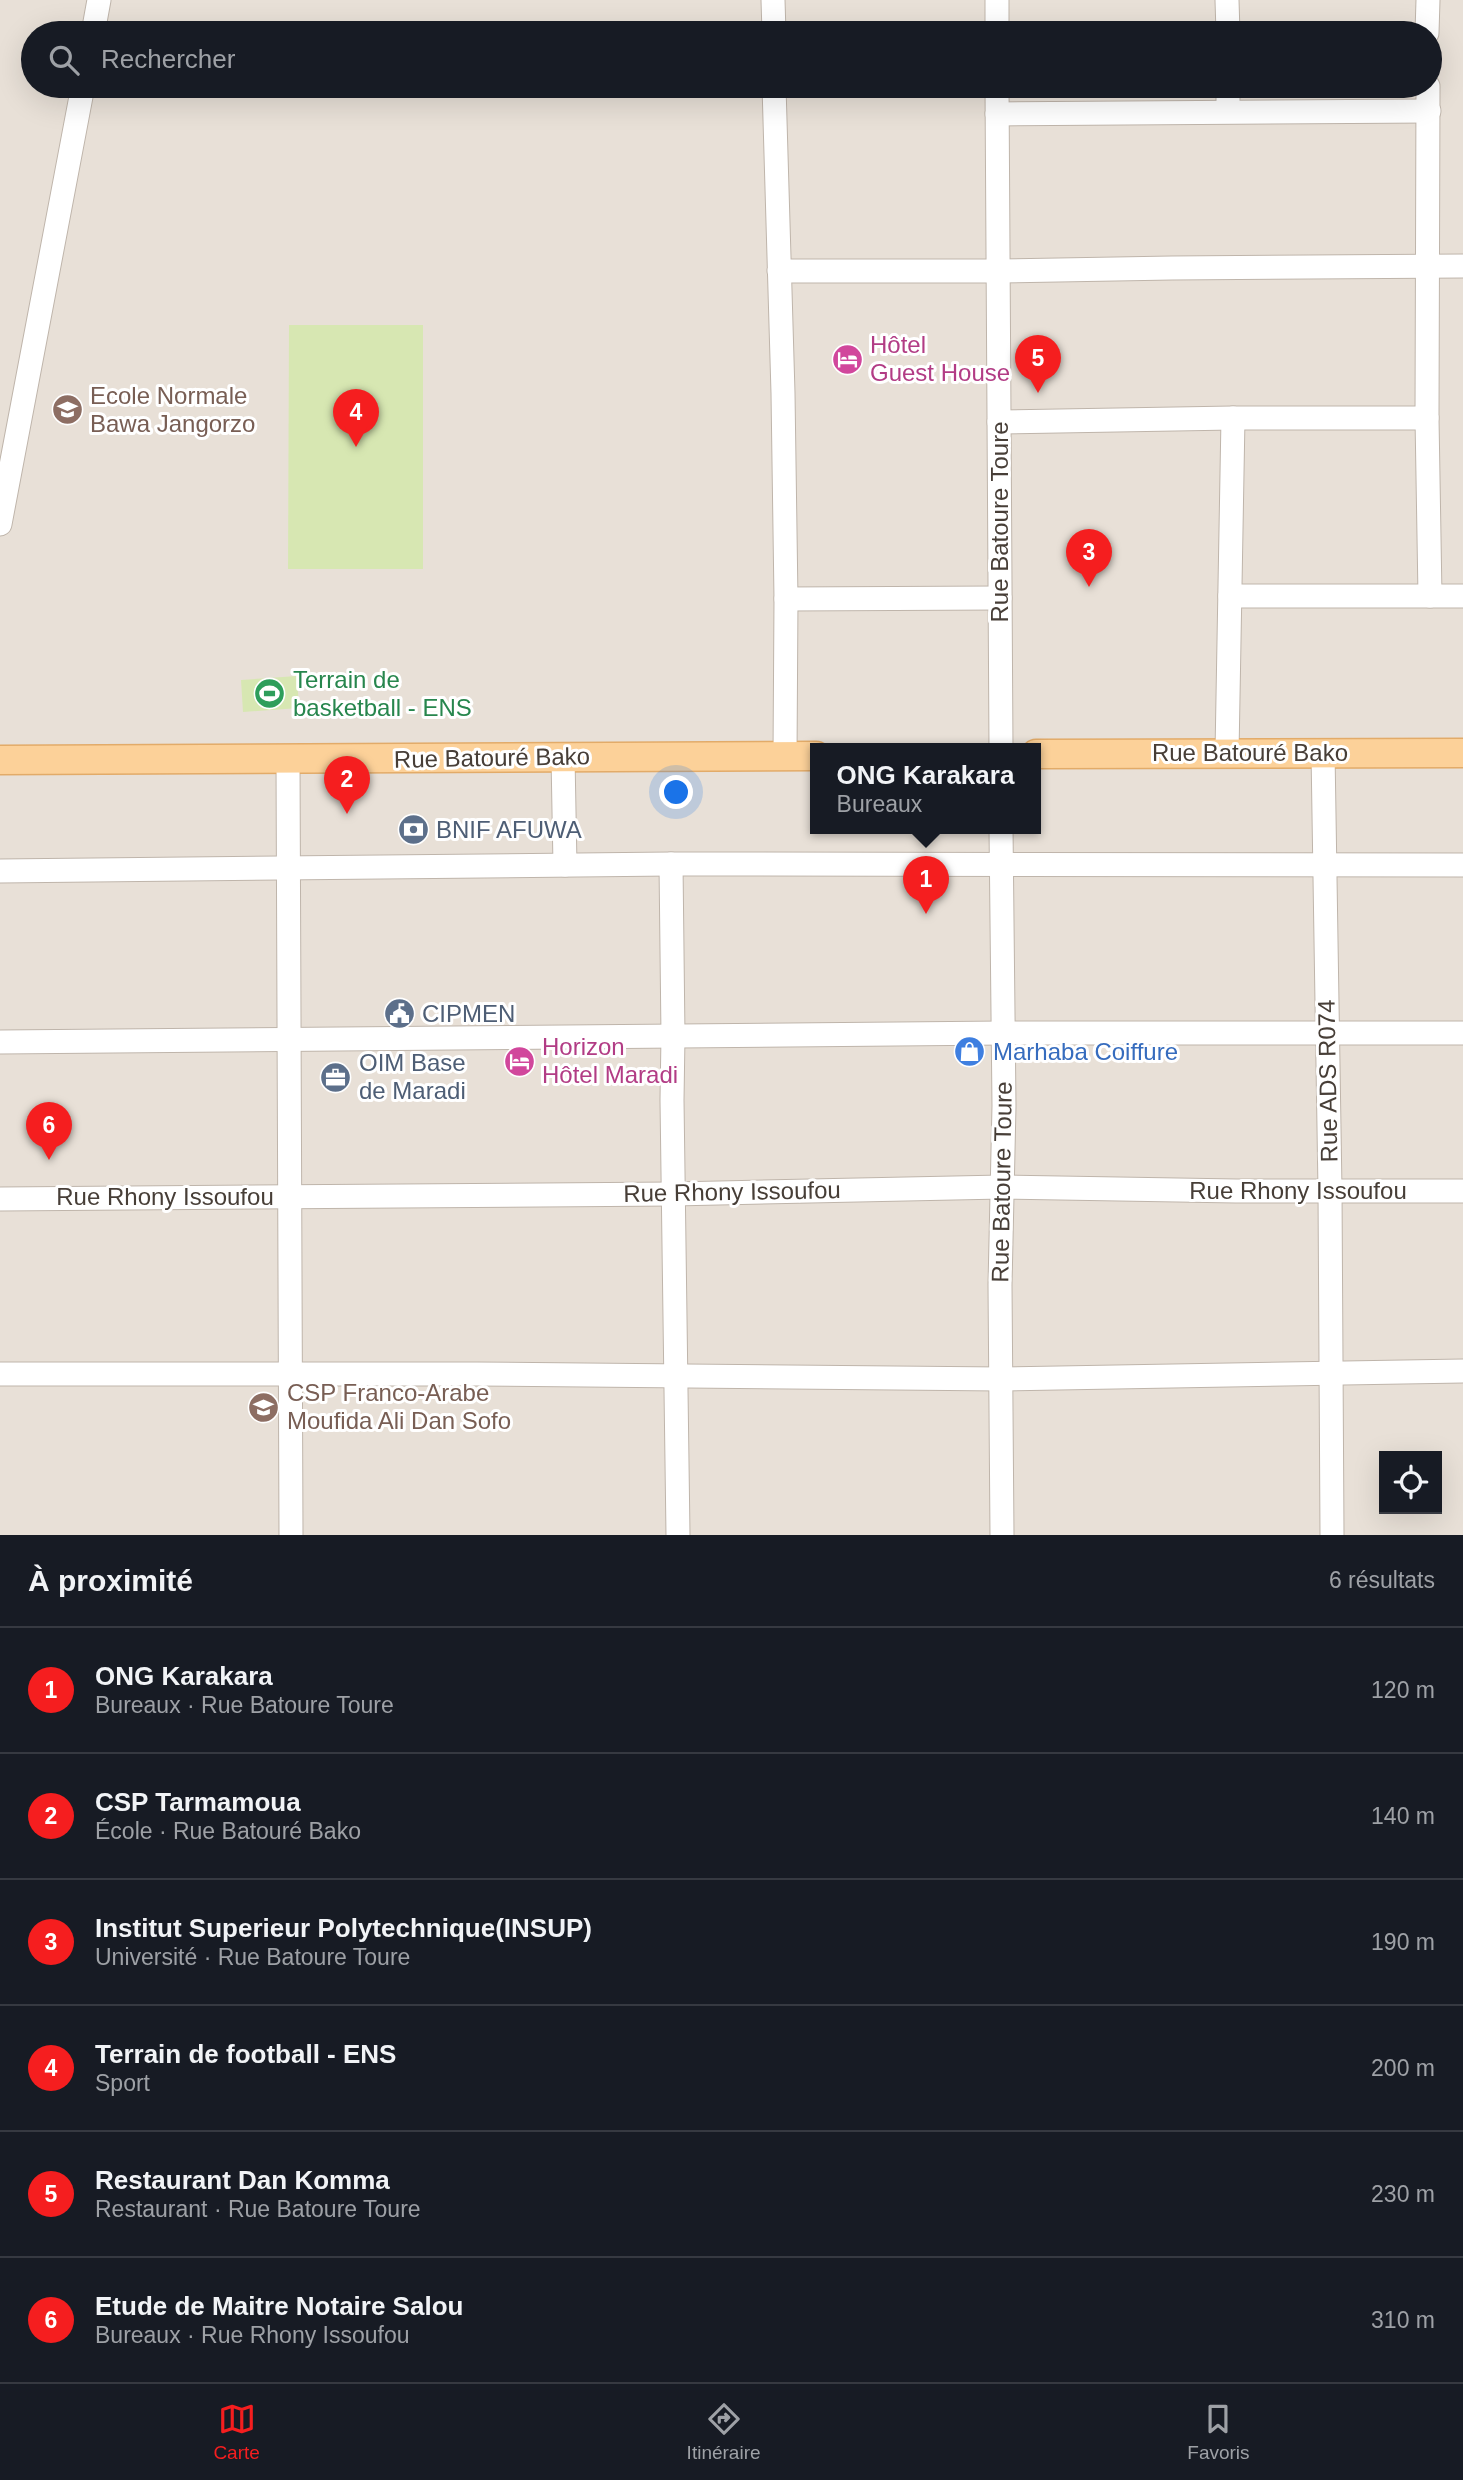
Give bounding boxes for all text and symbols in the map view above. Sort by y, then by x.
search box [21,21,1442,98]
icon: search [45,41,83,79]
text: Rechercher [101,44,235,74]
place label: Hôtel Guest House [870,331,1010,386]
pin: 5 [1015,335,1061,393]
hotel icon: Hôtel Guest House [830,342,864,376]
place label: Ecole Normale Bawa Jangorzo [90,382,255,437]
pin: 4 [333,389,379,447]
school or university icon: Ecole Normale Bawa Jangorzo [50,393,84,427]
street label: Rue Batoure Toure [986,421,1013,623]
pin: 3 [1066,529,1112,587]
place label: Terrain de basketball - ENS [293,666,472,721]
sports icon: Terrain de basketball - ENS [253,677,287,711]
street label: Rue Batouré Bako [1152,739,1348,766]
street label: Rue Batouré Bako [394,742,590,773]
popup [810,743,1041,834]
pin: 2 [324,756,370,814]
text: ONG Karakara [837,760,1014,790]
your location [659,775,693,809]
text: Bureaux [837,791,922,817]
bank icon: BNIF AFUWA [396,813,430,847]
place label: BNIF AFUWA [436,816,582,843]
pin: 1 [903,856,949,914]
public building icon: CIPMEN [382,997,416,1031]
street label: Rue ADS R074 [1313,999,1342,1163]
place label: CIPMEN [422,1000,515,1027]
place label: Horizon Hôtel Maradi [542,1033,678,1088]
shop icon: Marhaba Coiffure [953,1035,987,1069]
place label: Marhaba Coiffure [993,1038,1178,1065]
hotel icon: Horizon Hôtel Maradi [502,1044,536,1078]
place label: OIM Base de Maradi [359,1049,466,1104]
office icon: OIM Base de Maradi [319,1060,353,1094]
street label: Rue Batoure Toure [986,1081,1017,1283]
pin: 6 [26,1102,72,1160]
street label: Rue Rhony Issoufou [623,1176,841,1207]
street label: Rue Rhony Issoufou [1189,1177,1407,1204]
street label: Rue Rhony Issoufou [56,1183,274,1210]
place label: CSP Franco-Arabe Moufida Ali Dan Sofo [287,1379,511,1434]
school or university icon: CSP Franco-Arabe Moufida Ali Dan Sofo [247,1390,281,1424]
map controls [1379,1451,1442,1514]
button: locate [1379,1451,1442,1514]
text: À proximité [28,1564,193,1597]
text: 6 résultats [1329,1567,1435,1593]
text: ONG Karakara [95,1661,273,1691]
text: 1 [45,1677,57,1703]
text: 120 m [1371,1677,1435,1703]
text: Bureaux · Rue Batoure Toure [95,1692,394,1718]
text: CSP Tarmamoua [95,1787,301,1817]
text: 2 [45,1803,57,1829]
text: 140 m [1371,1803,1435,1829]
text: École · Rue Batouré Bako [95,1818,361,1844]
text: Institut Superieur Polytechnique(INSUP) [95,1913,592,1943]
text: 3 [45,1929,57,1955]
text: 190 m [1371,1929,1435,1955]
text: Université · Rue Batoure Toure [95,1944,410,1970]
text: Terrain de football - ENS [95,2039,396,2069]
text: 4 [45,2055,57,2081]
text: 200 m [1371,2055,1435,2081]
text: Sport [95,2070,150,2096]
text: Restaurant Dan Komma [95,2165,390,2195]
text: 5 [45,2181,57,2207]
text: 230 m [1371,2181,1435,2207]
text: Restaurant · Rue Batoure Toure [95,2196,421,2222]
text: Etude de Maitre Notaire Salou [95,2291,463,2321]
text: 6 [45,2307,57,2333]
text: 310 m [1371,2307,1435,2333]
text: Bureaux · Rue Rhony Issoufou [95,2322,410,2348]
tab: Carte [213,2400,260,2464]
tab: Itinéraire [687,2400,761,2464]
tab: Favoris [1187,2400,1250,2464]

